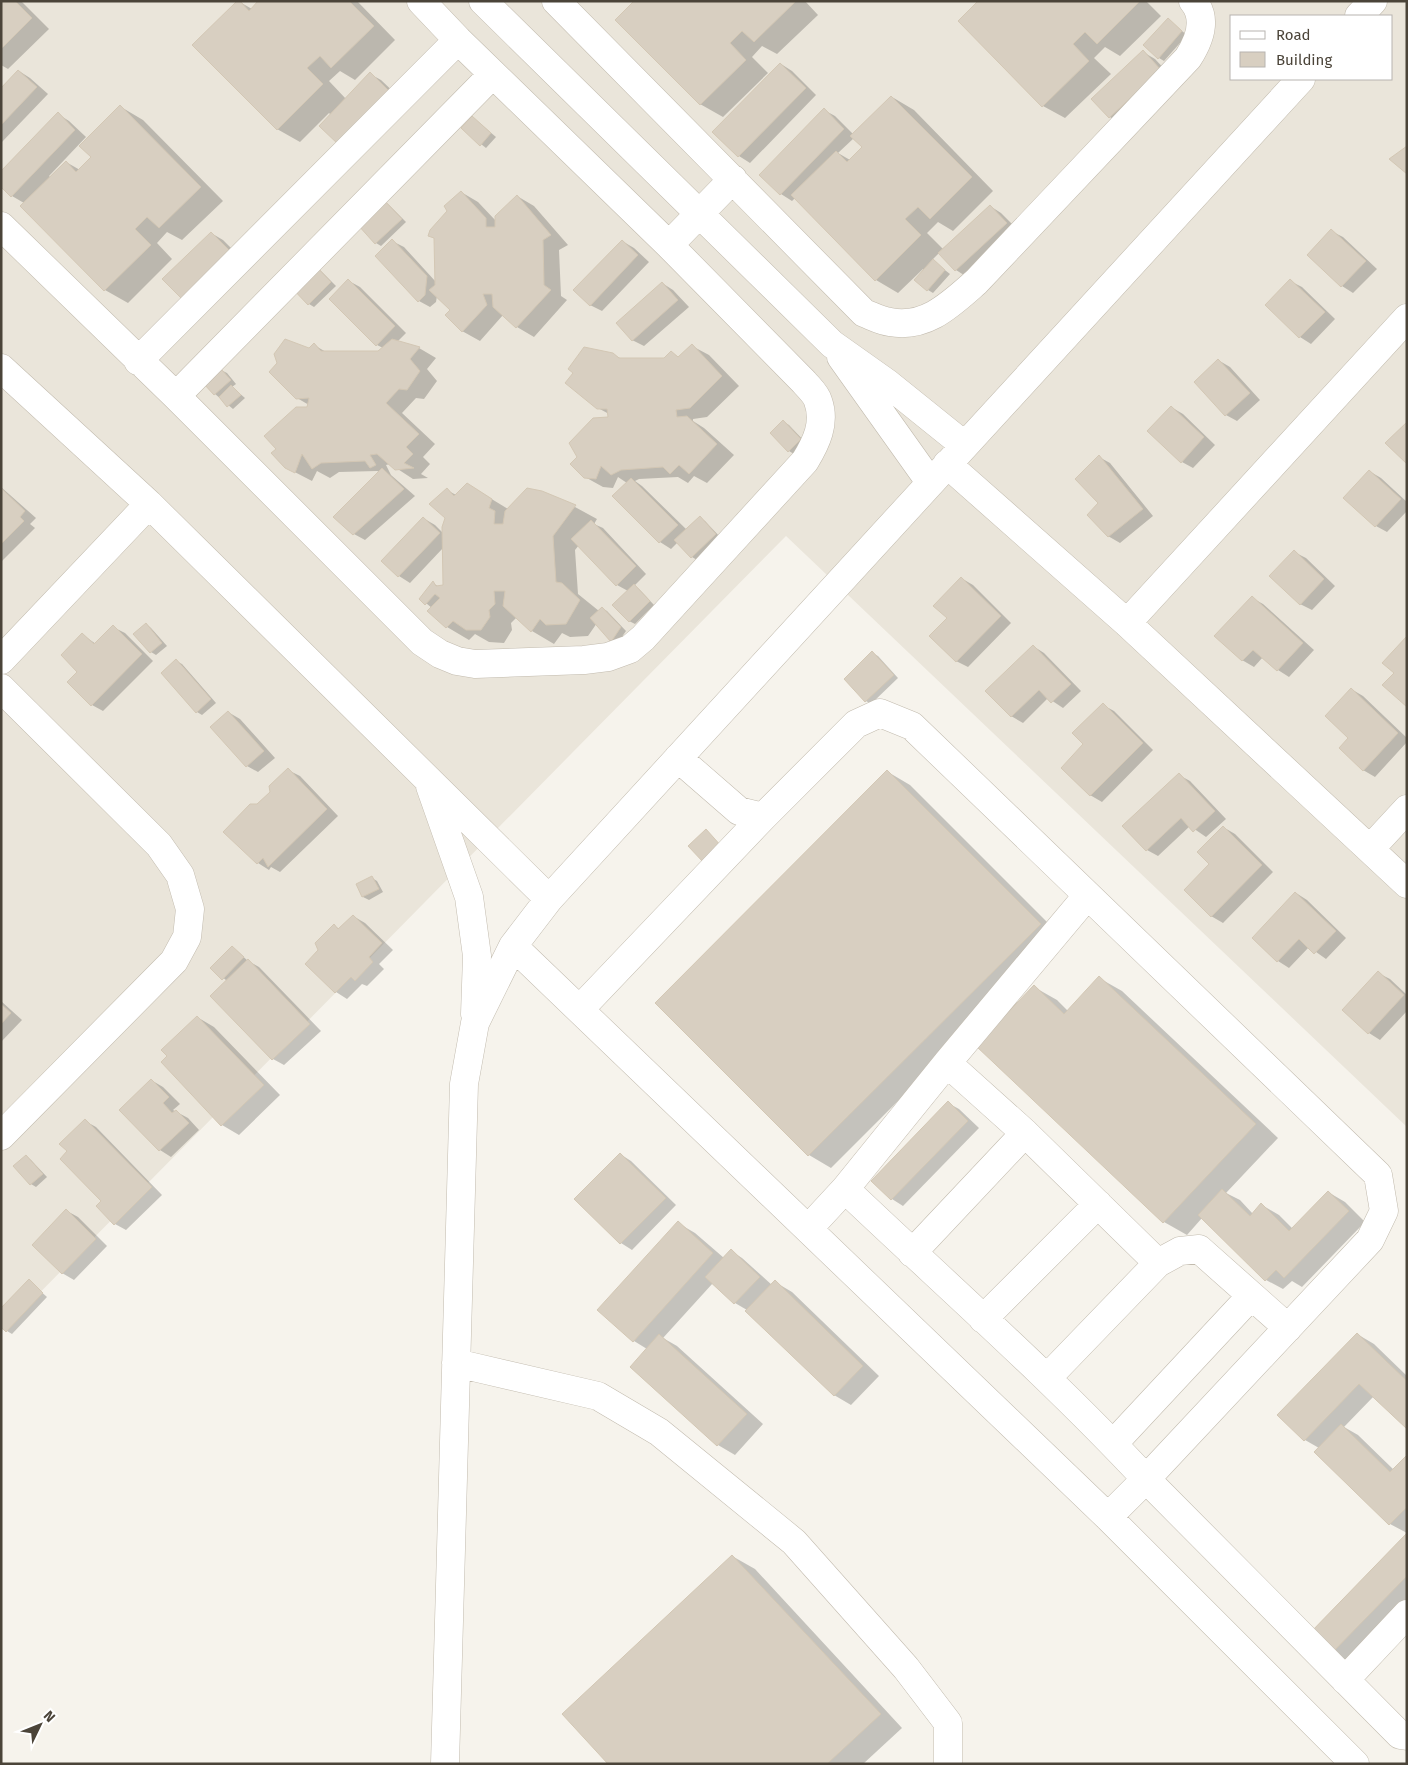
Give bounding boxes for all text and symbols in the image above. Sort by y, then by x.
legend [1230,15,1393,80]
text: Road [1276,26,1311,44]
text: Building [1276,51,1332,69]
north arrow [15,1700,65,1750]
text: N [40,1707,59,1726]

